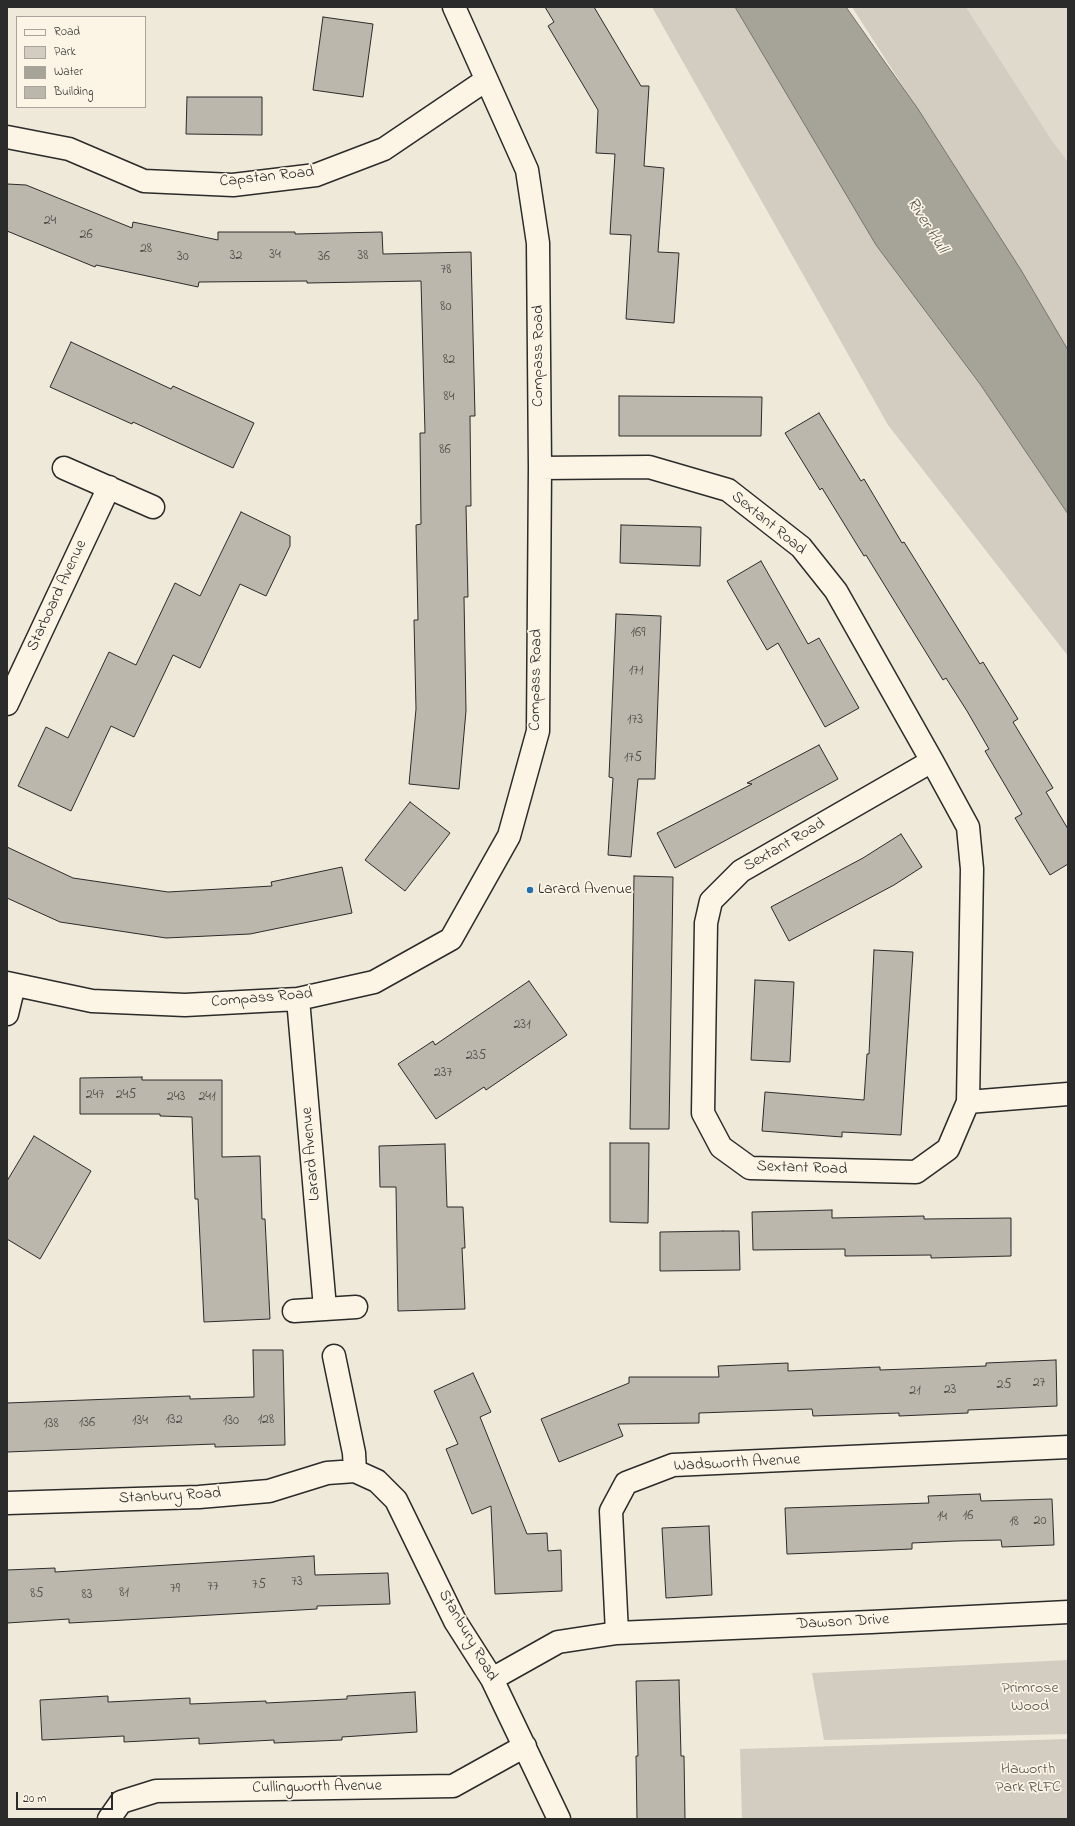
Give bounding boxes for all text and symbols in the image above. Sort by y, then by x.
legend [16,16,146,108]
text: Road [54,23,80,41]
text: Park [54,43,76,61]
text: Water [54,63,83,81]
text: Building [54,83,93,101]
street label: Capstan Road [219,163,315,193]
water label: River Hull [901,194,951,258]
house number: 24 [44,214,56,230]
house number: 26 [79,228,93,244]
house number: 28 [140,242,152,258]
house number: 34 [269,248,281,264]
house number: 32 [230,249,242,265]
house number: 38 [357,249,369,265]
house number: 30 [177,250,189,266]
house number: 36 [318,250,330,266]
house number: 78 [440,263,452,279]
house number: 80 [440,300,452,316]
street label: Compass Road [529,305,549,407]
house number: 82 [443,353,455,369]
house number: 84 [443,390,455,406]
house number: 86 [439,443,451,459]
street label: Sextant Road [727,488,809,560]
street label: Starboard Avenue [24,537,92,655]
house number: 169 [631,626,645,642]
street label: Compass Road [527,629,547,731]
house number: 171 [629,664,643,680]
house number: 173 [627,713,643,729]
house number: 175 [624,751,642,767]
street label: Sextant Road [741,815,829,877]
place label: Larard Avenue [538,880,632,900]
marker: Larard Avenue [525,885,535,895]
street label: Compass Road [210,985,314,1013]
house number: 231 [513,1018,531,1034]
house number: 235 [466,1049,486,1065]
house number: 237 [434,1066,452,1082]
house number: 247 [86,1088,104,1104]
house number: 245 [116,1088,136,1104]
house number: 243 [167,1090,185,1106]
house number: 241 [198,1090,216,1106]
street label: Larard Avenue [298,1106,326,1202]
street label: Sextant Road [756,1158,848,1180]
house number: 27 [1033,1376,1045,1392]
house number: 25 [997,1378,1011,1394]
house number: 23 [944,1383,956,1399]
house number: 21 [909,1384,921,1400]
house number: 132 [165,1413,183,1429]
house number: 128 [258,1413,274,1429]
house number: 134 [132,1414,148,1430]
house number: 130 [223,1414,239,1430]
house number: 136 [79,1416,95,1432]
house number: 138 [43,1417,59,1433]
street label: Wadsworth Avenue [673,1451,801,1477]
street label: Stanbury Road [118,1485,222,1509]
house number: 16 [963,1509,973,1525]
house number: 14 [937,1510,947,1526]
house number: 20 [1033,1514,1047,1530]
house number: 18 [1009,1515,1019,1531]
house number: 73 [291,1575,303,1591]
house number: 75 [252,1578,266,1594]
house number: 77 [207,1580,219,1596]
house number: 79 [170,1582,180,1598]
house number: 81 [119,1586,129,1602]
house number: 85 [30,1587,44,1603]
street label: Stanbury Road [433,1587,501,1685]
house number: 83 [81,1588,93,1604]
street label: Dawson Drive [796,1611,890,1635]
park label: Primrose Wood [1001,1679,1059,1717]
park label: Haworth Park RLFC [995,1760,1061,1798]
street label: Cullingworth Avenue [252,1777,382,1799]
scale bar [18,1784,115,1810]
text: 20 m [23,1790,46,1808]

